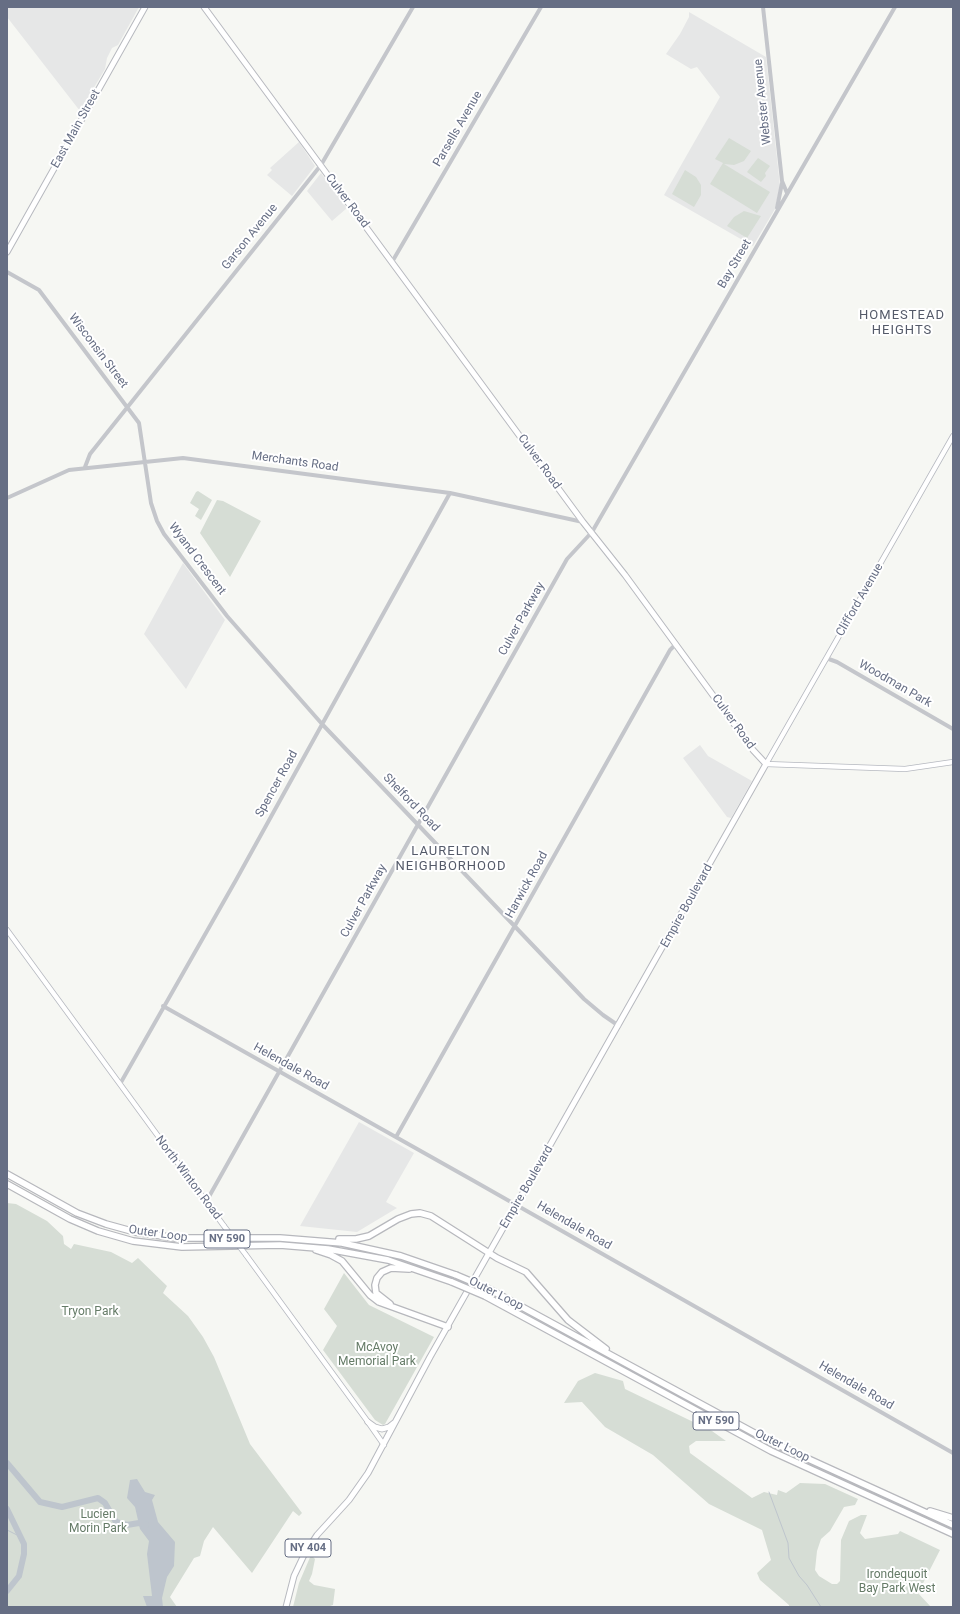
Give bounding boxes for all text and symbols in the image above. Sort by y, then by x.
street label: Webster Avenue [751,58,775,146]
street label: East Main Street [48,87,104,171]
street label: Parsells Avenue [431,89,485,169]
street label: Culver Road [322,171,372,231]
street label: Garson Avenue [219,201,281,273]
street label: Bay Street [715,237,755,291]
district label: HOMESTEAD HEIGHTS [859,308,945,339]
street label: Wisconsin Street [65,311,131,391]
street label: Culver Road [514,432,564,492]
street label: Merchants Road [251,449,339,475]
street label: Wyand Crescent [165,520,229,598]
street label: Clifford Avenue [833,561,887,639]
street label: Culver Parkway [496,580,548,658]
street label: Woodman Park [856,657,934,711]
street label: Culver Road [708,692,758,752]
street label: Spencer Road [253,748,301,820]
street label: Shelford Road [380,771,442,835]
district label: LAURELTON NEIGHBORHOOD [395,844,507,875]
street label: Harwick Road [503,849,551,921]
street label: Culver Parkway [338,862,390,940]
street label: Empire Boulevard [658,862,716,950]
street label: Helendale Road [251,1040,331,1094]
street label: North Winton Road [152,1133,224,1223]
street label: Empire Boulevard [497,1143,557,1231]
street label: Helendale Road [534,1199,614,1253]
street label: Outer Loop [128,1223,188,1245]
road number: NY 590 [204,1230,250,1248]
street label: Outer Loop [466,1274,526,1314]
park label: Tryon Park [61,1305,119,1319]
park label: McAvoy Memorial Park [338,1341,416,1369]
street label: Helendale Road [816,1359,896,1413]
road number: NY 590 [693,1412,739,1430]
street label: Outer Loop [752,1427,812,1465]
park label: Lucien Morin Park [69,1508,127,1536]
road number: NY 404 [285,1539,331,1557]
park label: Irondequoit Bay Park West [859,1568,935,1596]

